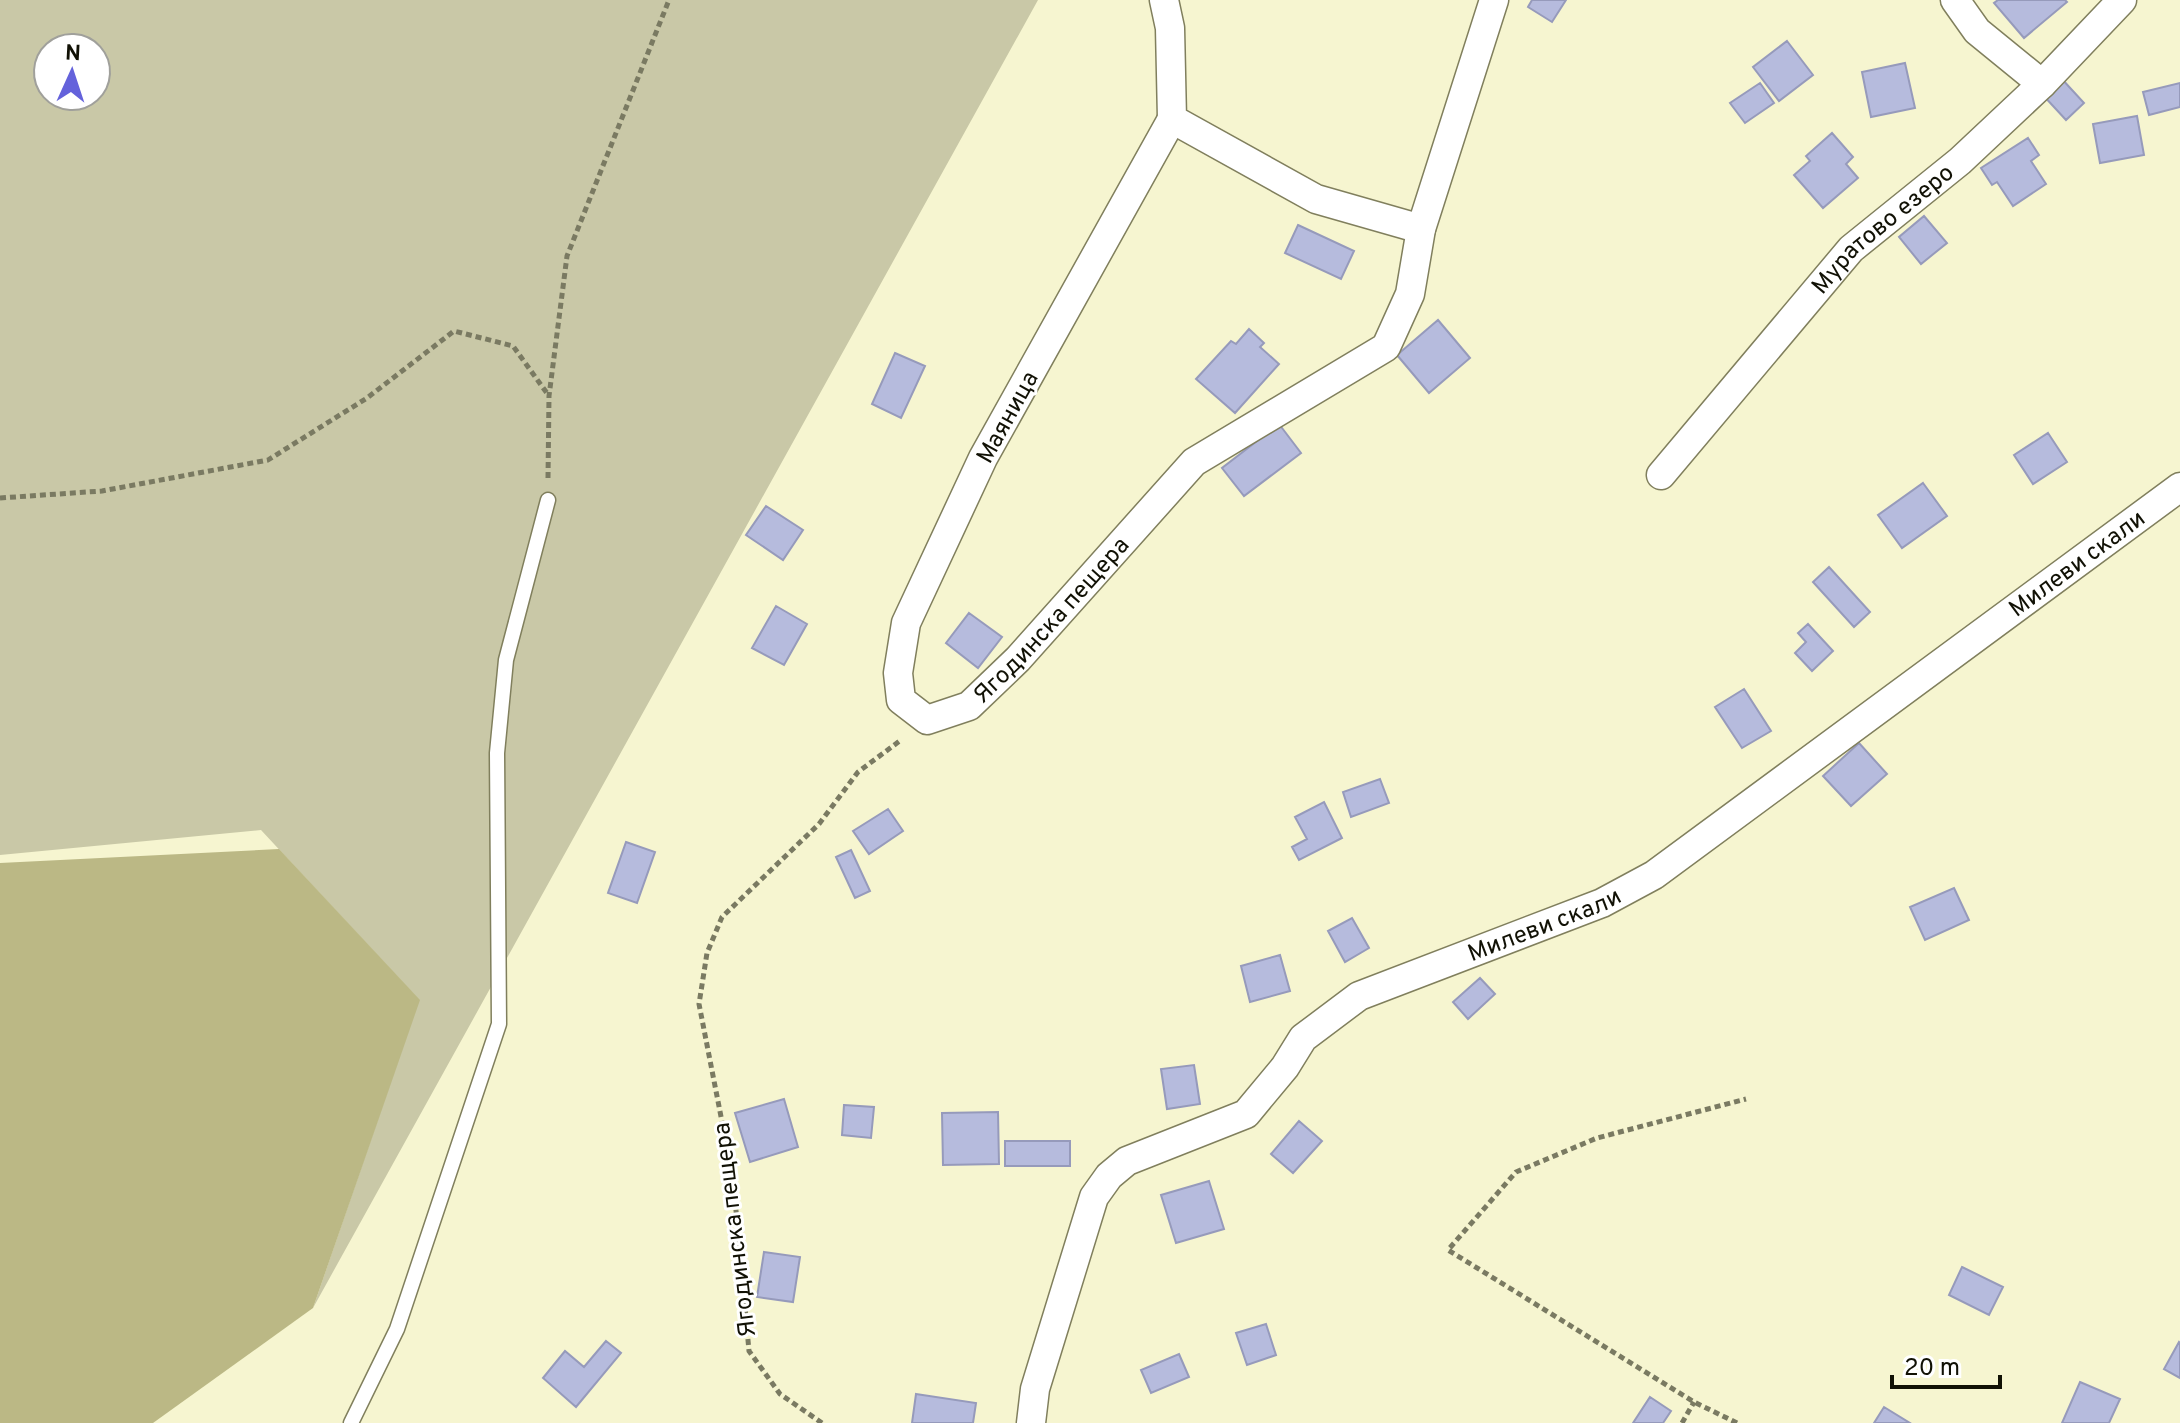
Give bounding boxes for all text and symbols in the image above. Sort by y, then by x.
north arrow [32,32,112,112]
text: N [64,41,82,68]
street label: Муратово езеро [1806,159,1961,301]
street label: Маяница [971,366,1046,469]
street label: Милеви скали [2004,505,2152,625]
street label: Ягодинска пещера [968,532,1137,711]
street label: Милеви скали [1464,882,1627,970]
street label: Ягодинска пещера [708,1121,764,1339]
scale bar [1892,1339,2000,1389]
text: 20 m [1904,1354,1960,1384]

